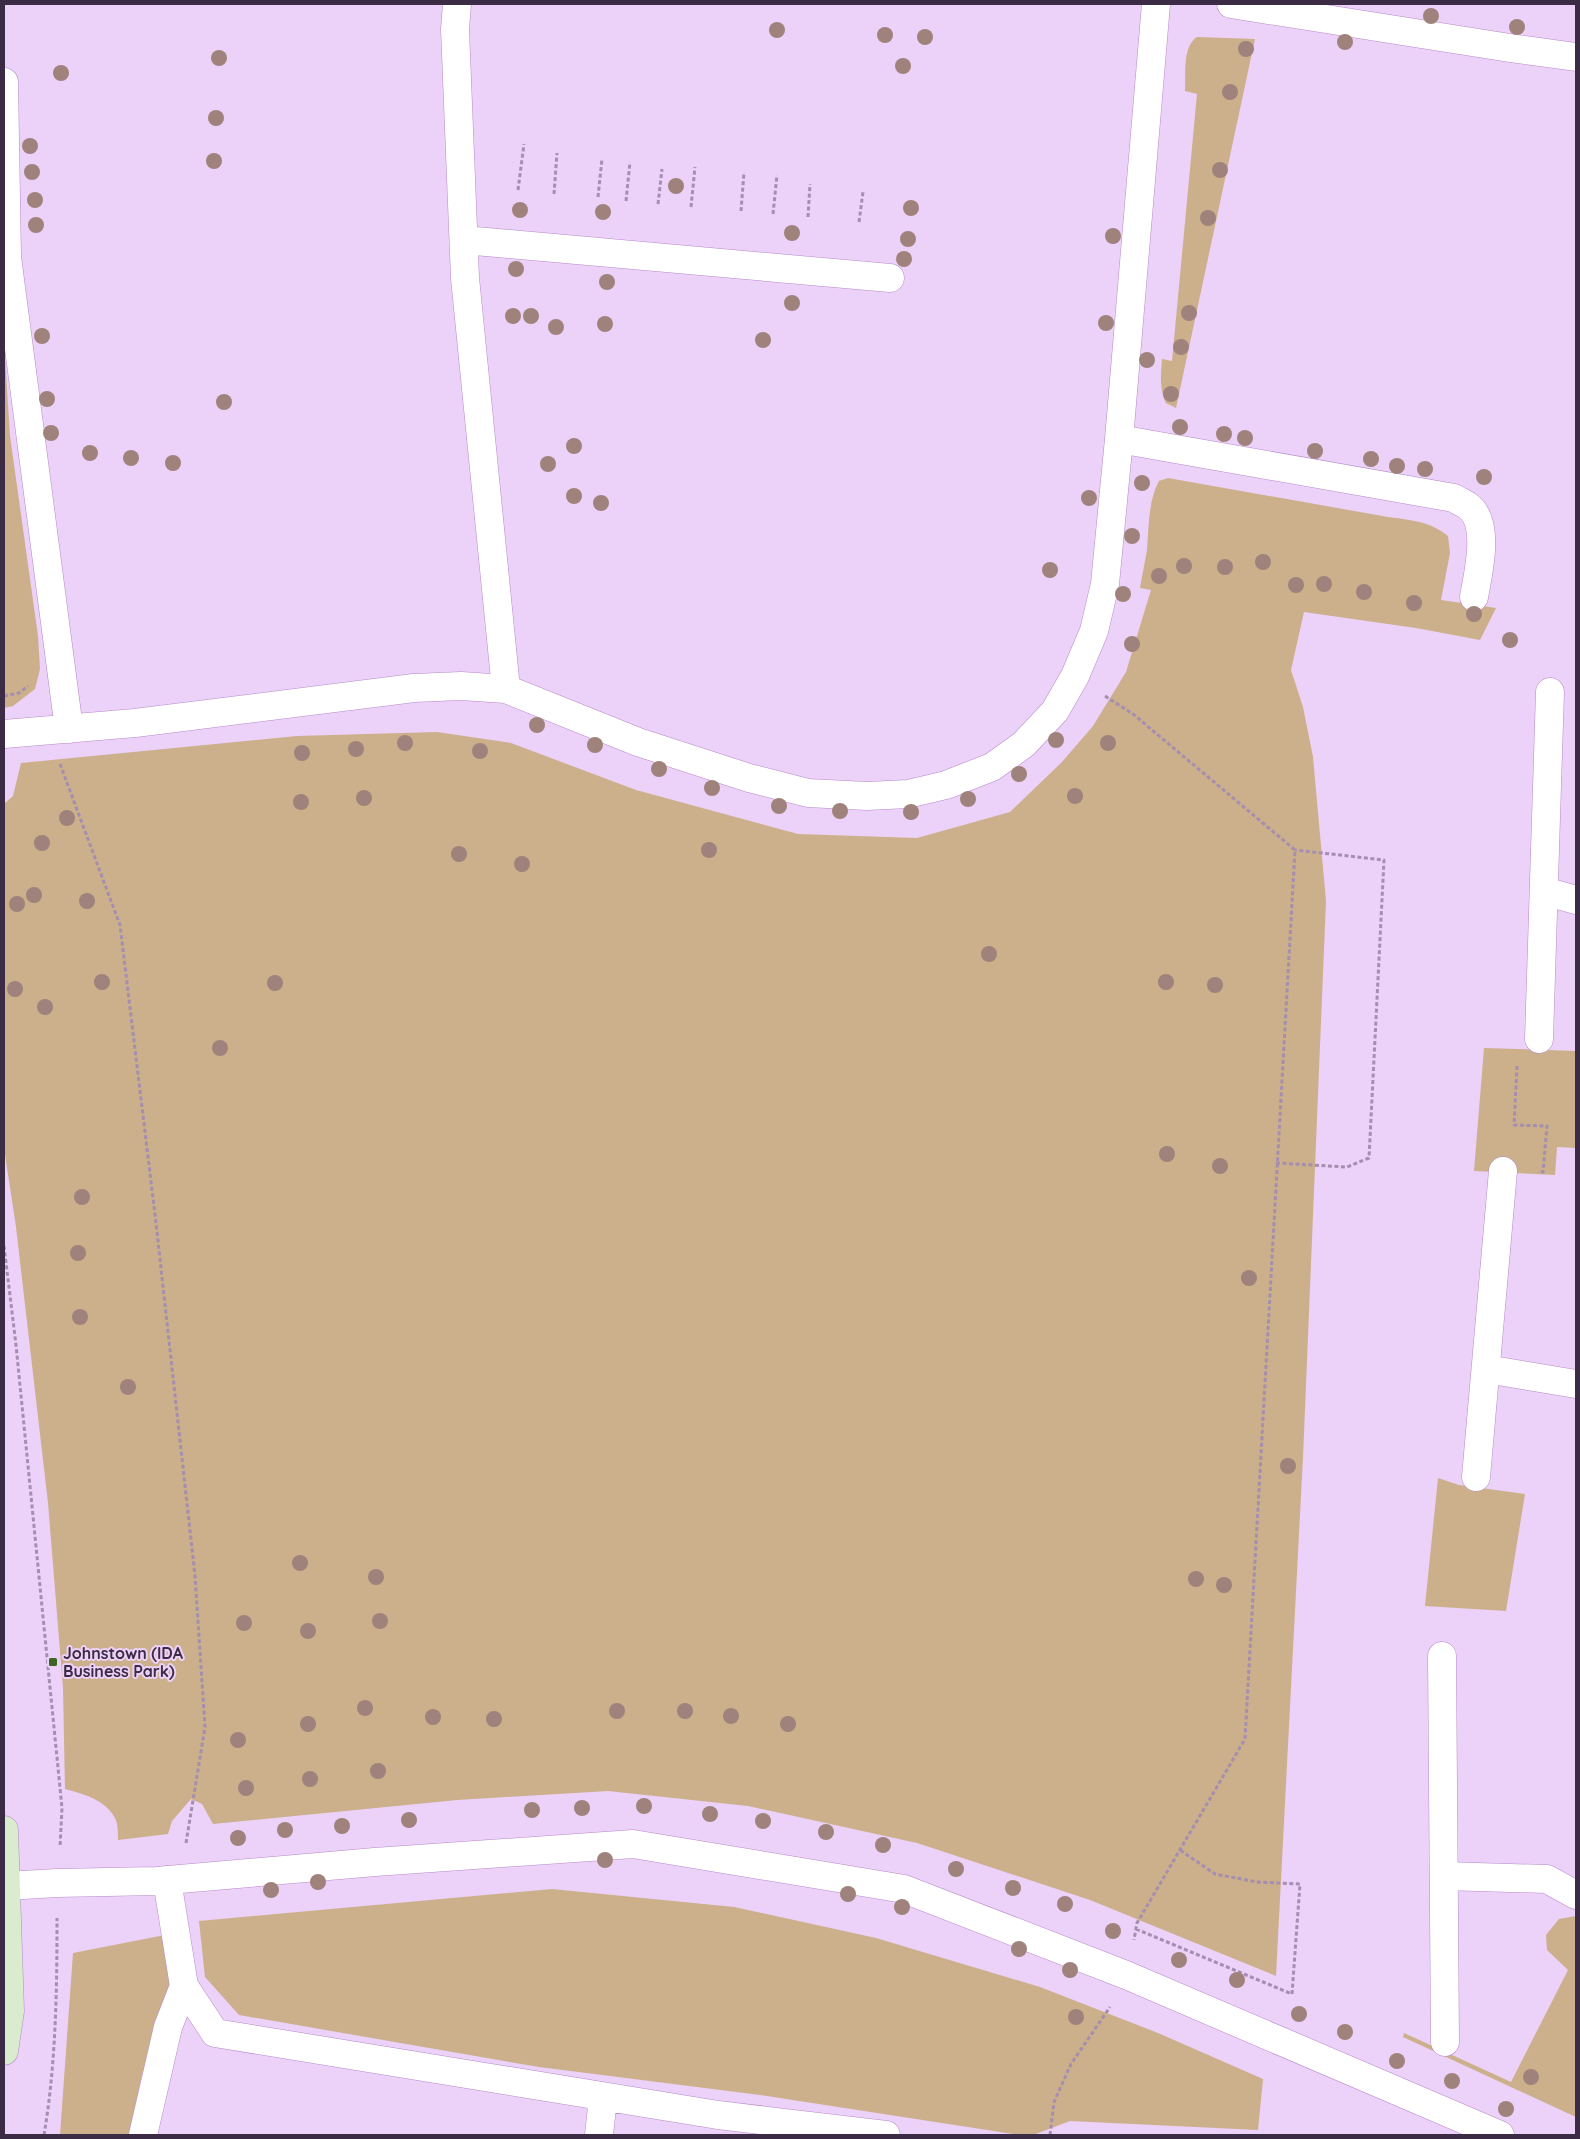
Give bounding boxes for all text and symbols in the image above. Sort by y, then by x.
place label: Johnstown (IDA Business Park) [63,1643,184,1681]
marker: Johnstown (IDA Business Park) [47,1656,59,1668]

